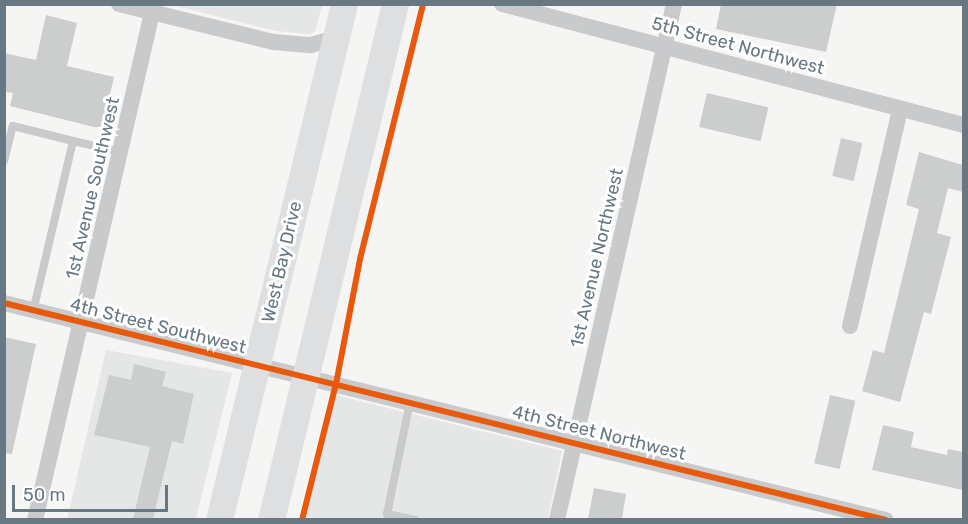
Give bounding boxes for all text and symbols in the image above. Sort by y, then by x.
street label: 5th Street Northwest [649,13,827,79]
street label: 1st Avenue Southwest [62,95,124,281]
street label: 1st Avenue Northwest [566,166,628,350]
street label: West Bay Drive [258,199,306,325]
street label: 4th Street Southwest [68,294,248,358]
street label: 4th Street Northwest [510,401,688,465]
scale bar [15,473,171,511]
text: 50 m [23,484,66,506]

